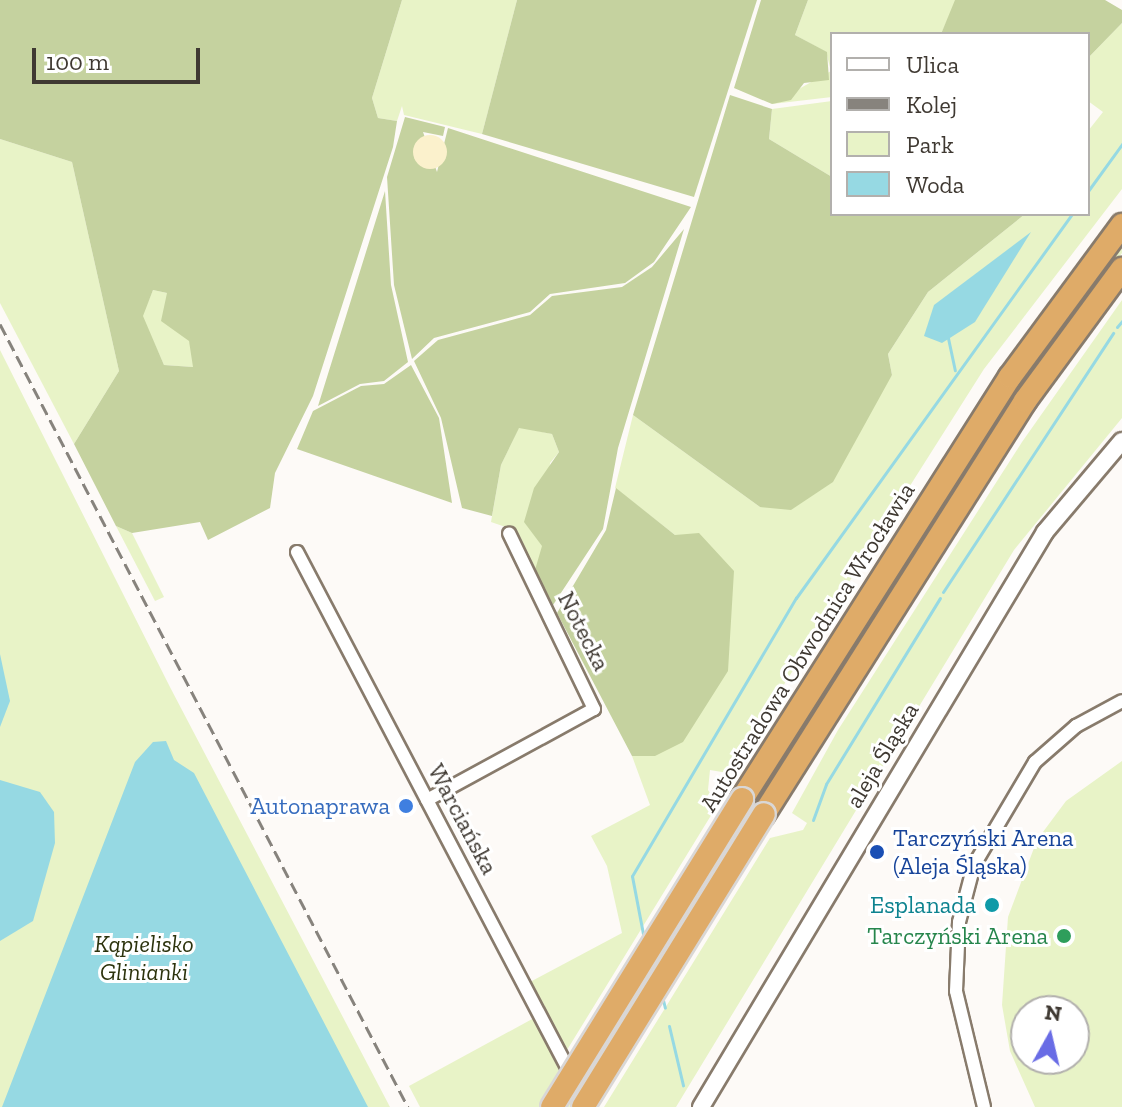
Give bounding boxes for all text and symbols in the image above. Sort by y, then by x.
scale bar [36,32,204,82]
legend [830,32,1090,216]
text: 100 m [46,47,109,76]
text: Ulica [906,50,959,79]
text: Kolej [906,90,957,119]
text: Park [906,130,954,159]
text: Woda [906,170,964,199]
street label: Autostradowa Obwodnica Wrocławia [693,477,921,817]
street label: Notecka [552,587,616,675]
street label: aleja Śląska [839,697,925,813]
street label: Warciańska [422,759,504,879]
place label: Autonaprawa [250,792,390,820]
marker: Autonaprawa [397,797,415,815]
place label: Tarczyński Arena (Aleja Śląska) [893,824,1074,880]
marker: Tarczyński Arena (Aleja Śląska) [868,843,886,861]
place label: Esplanada [870,891,976,919]
marker: Esplanada [983,896,1001,914]
place label: Tarczyński Arena [867,922,1048,950]
marker: Tarczyński Arena [1055,927,1073,945]
park label: Kąpielisko Glinianki [94,930,194,986]
north arrow [1010,995,1090,1075]
text: N [1043,998,1063,1027]

